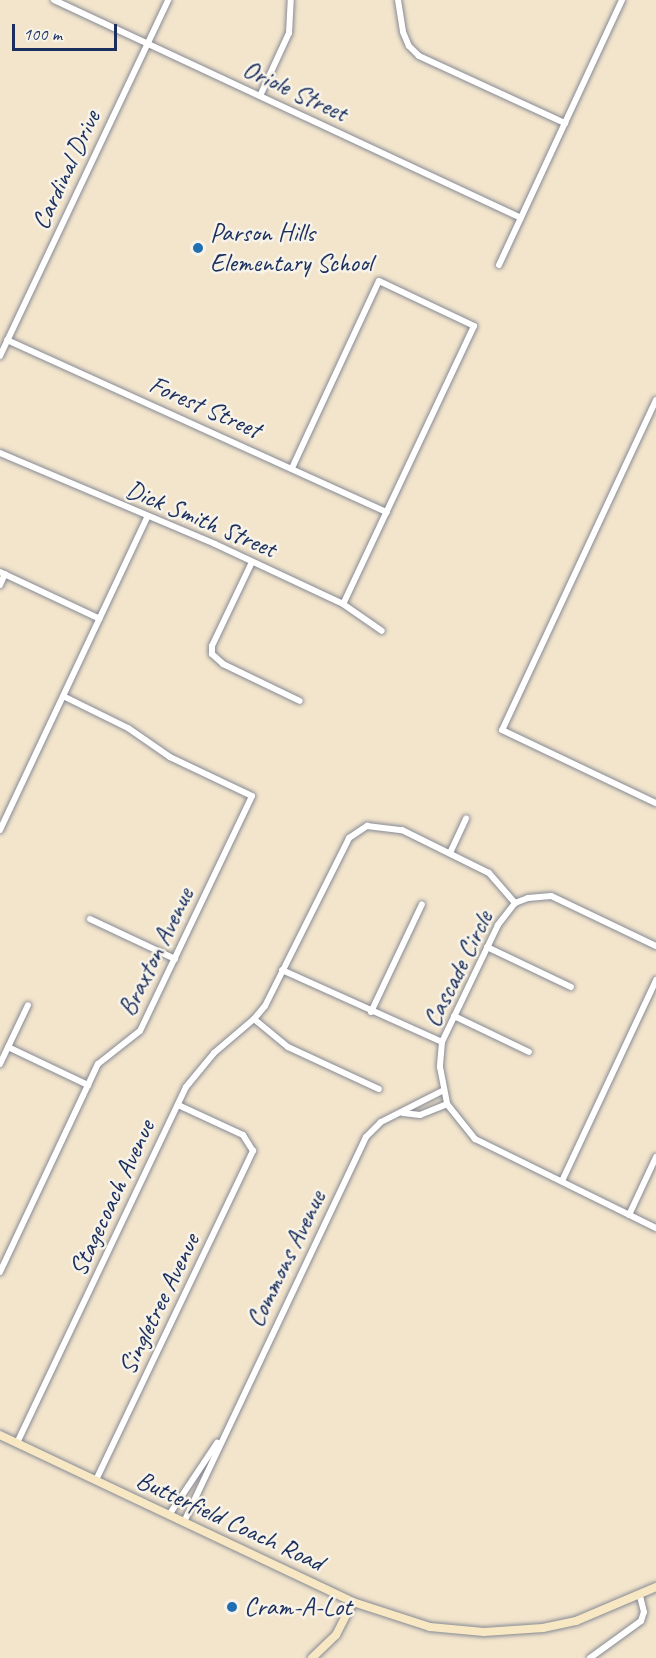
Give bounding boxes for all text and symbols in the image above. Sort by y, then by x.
scale bar [15,12,120,50]
text: 100 m [23,23,62,45]
street label: Oriole Street [238,53,352,129]
street label: Cardinal Drive [25,105,107,235]
place label: Parson Hills Elementary School [210,217,372,278]
marker: Parson Hills Elementary School [191,241,205,255]
street label: Forest Street [144,369,266,445]
street label: Dick Smith Street [121,473,281,565]
street label: Braxton Avenue [112,883,200,1021]
street label: Cascade Circle [416,906,500,1032]
street label: Stagecoach Avenue [62,1115,162,1281]
street label: Commons Avenue [240,1186,332,1332]
street label: Singletree Avenue [112,1229,206,1379]
street label: Butterfield Coach Road [132,1464,328,1578]
place label: Cram-A-Lot [244,1591,352,1623]
marker: Cram-A-Lot [225,1600,239,1614]

